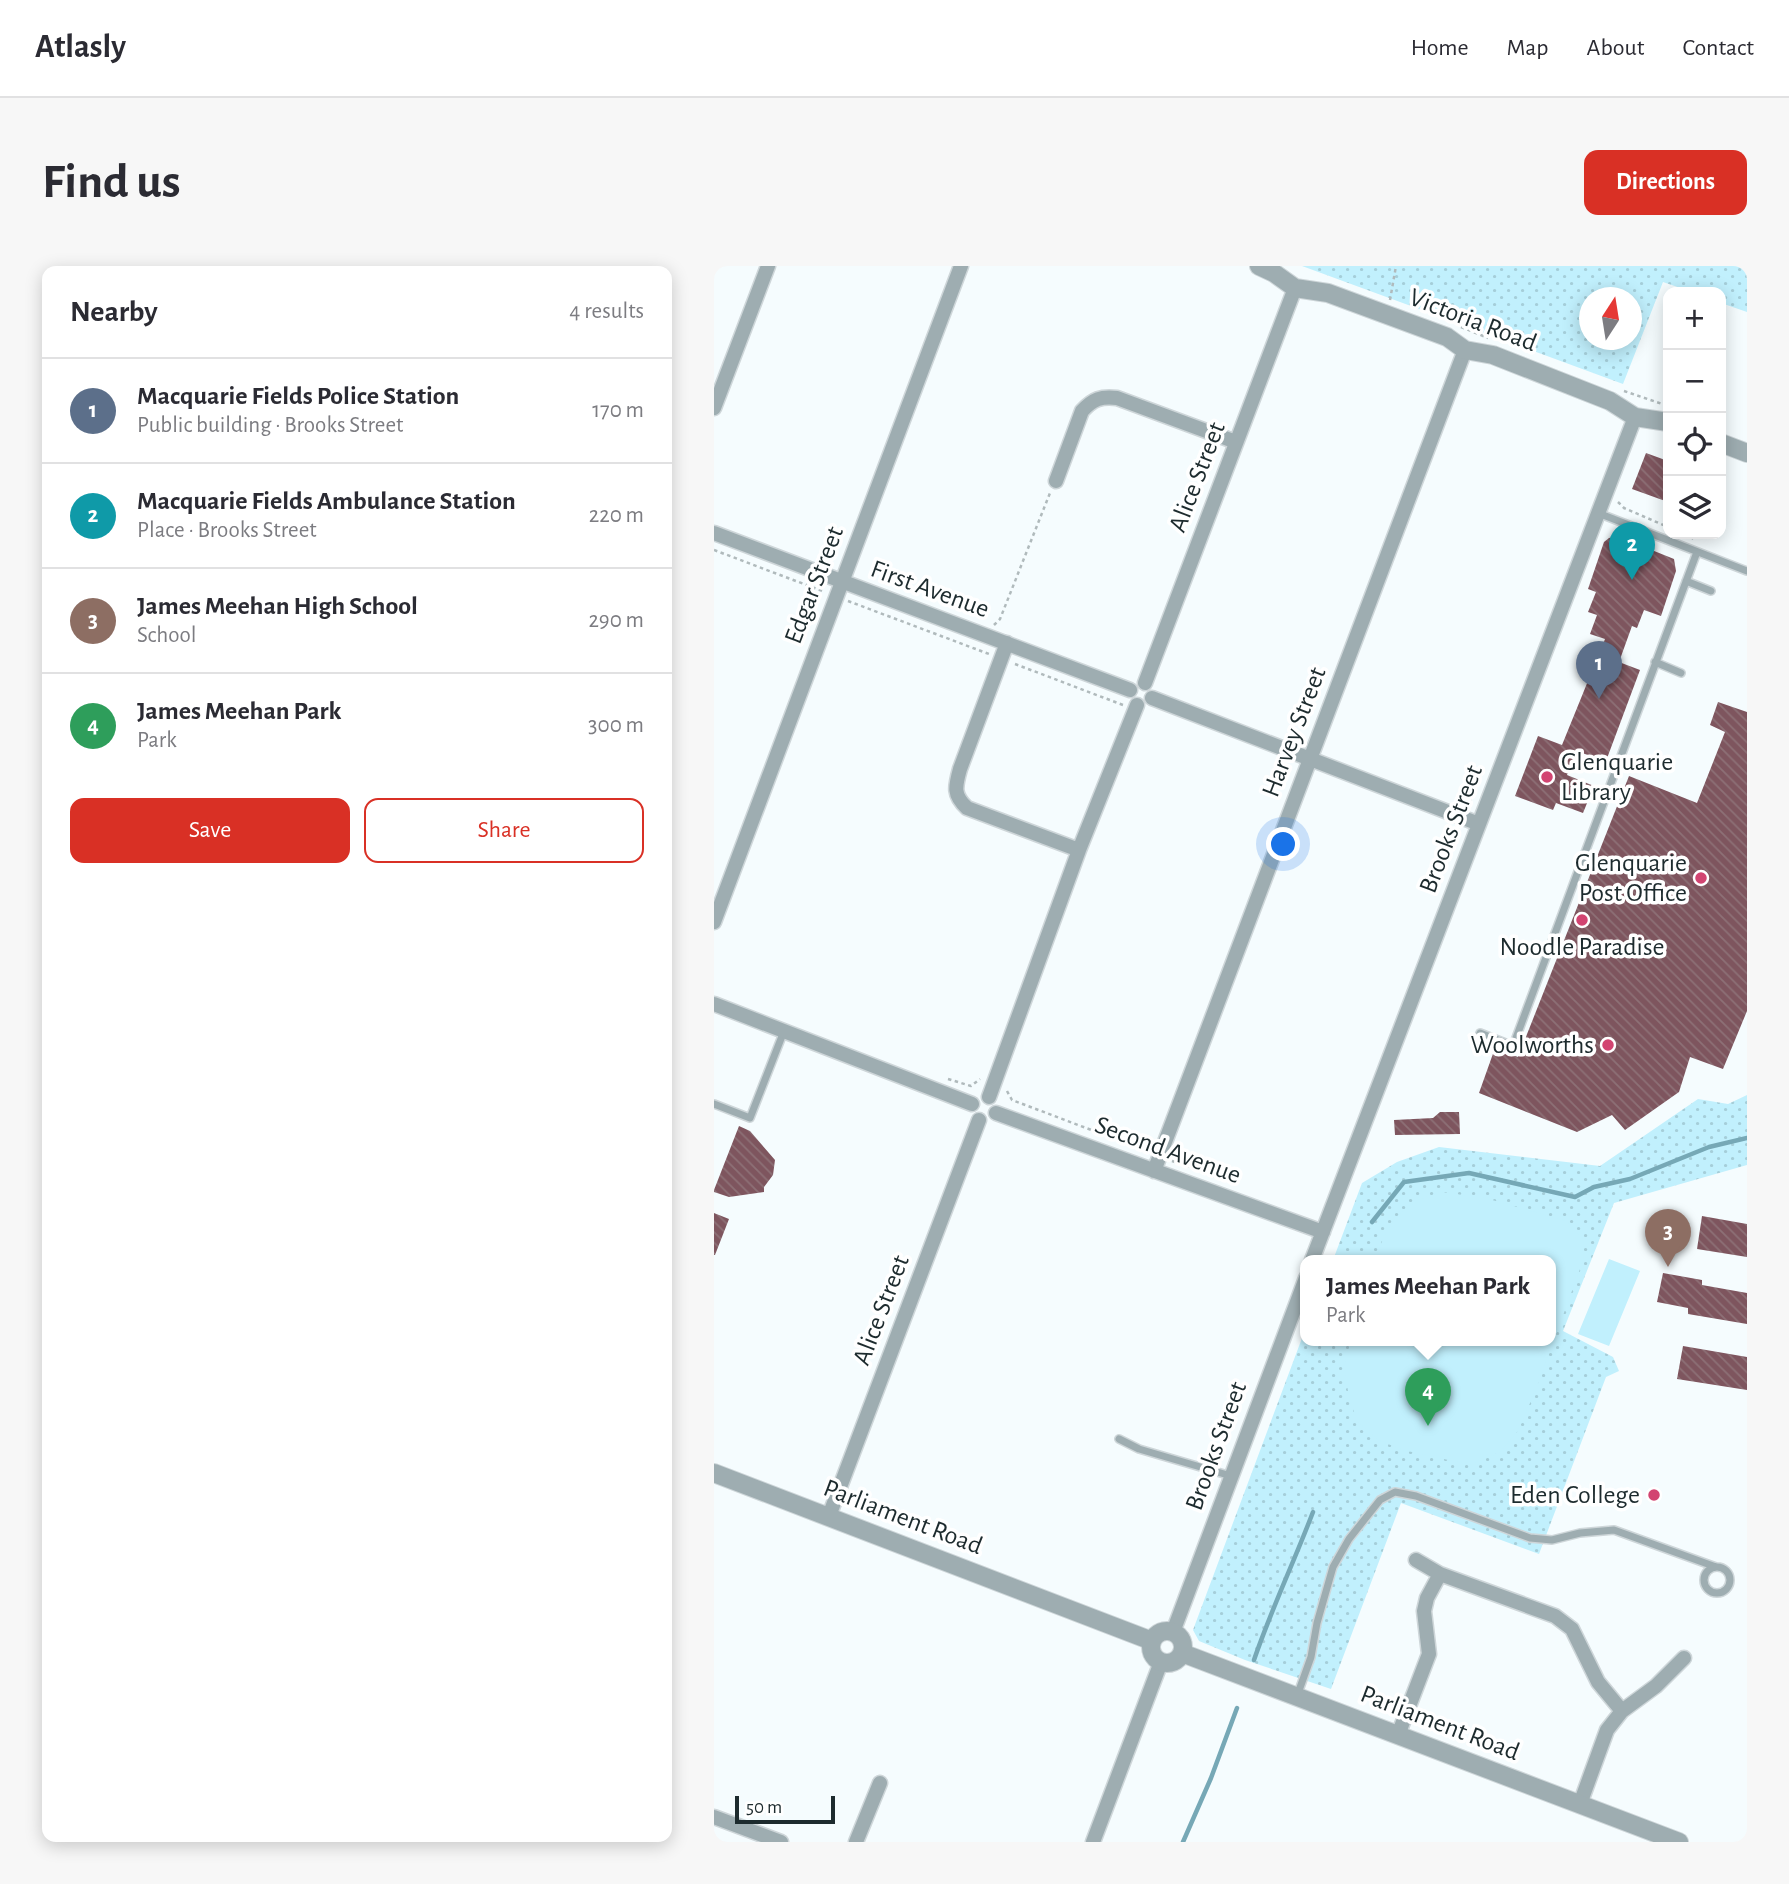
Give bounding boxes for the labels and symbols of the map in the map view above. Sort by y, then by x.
street label: Victoria Road [1406,284,1540,356]
north arrow [1579,287,1642,350]
street label: Alice Street [1164,419,1230,535]
pin: 2 [1609,522,1655,580]
street label: Edgar Street [780,523,848,647]
street label: First Avenue [867,556,993,622]
pin: 1 [1576,641,1622,699]
street label: Harvey Street [1257,663,1331,801]
place label: Glenquarie Library [1561,749,1673,805]
street label: Brooks Street [1415,762,1487,896]
marker: Glenquarie Library [1539,769,1555,785]
your location [1266,827,1300,861]
place label: Glenquarie Post Office [1575,850,1687,906]
marker: Glenquarie Post Office [1693,870,1709,886]
marker: Noodle Paradise [1574,912,1590,928]
place label: Noodle Paradise [1499,934,1665,960]
place label: Woolworths [1470,1032,1594,1058]
marker: Woolworths [1600,1037,1616,1053]
street label: Second Avenue [1092,1112,1244,1188]
pin: 3 [1645,1209,1691,1267]
street label: Alice Street [848,1252,914,1368]
pin: 4 [1405,1368,1451,1426]
street label: Brooks Street [1181,1378,1251,1514]
street label: Parliament Road [820,1475,986,1559]
place label: Eden College [1510,1482,1640,1508]
marker: Eden College [1646,1487,1662,1503]
street label: Parliament Road [1357,1681,1523,1765]
scale bar [735,1793,835,1825]

